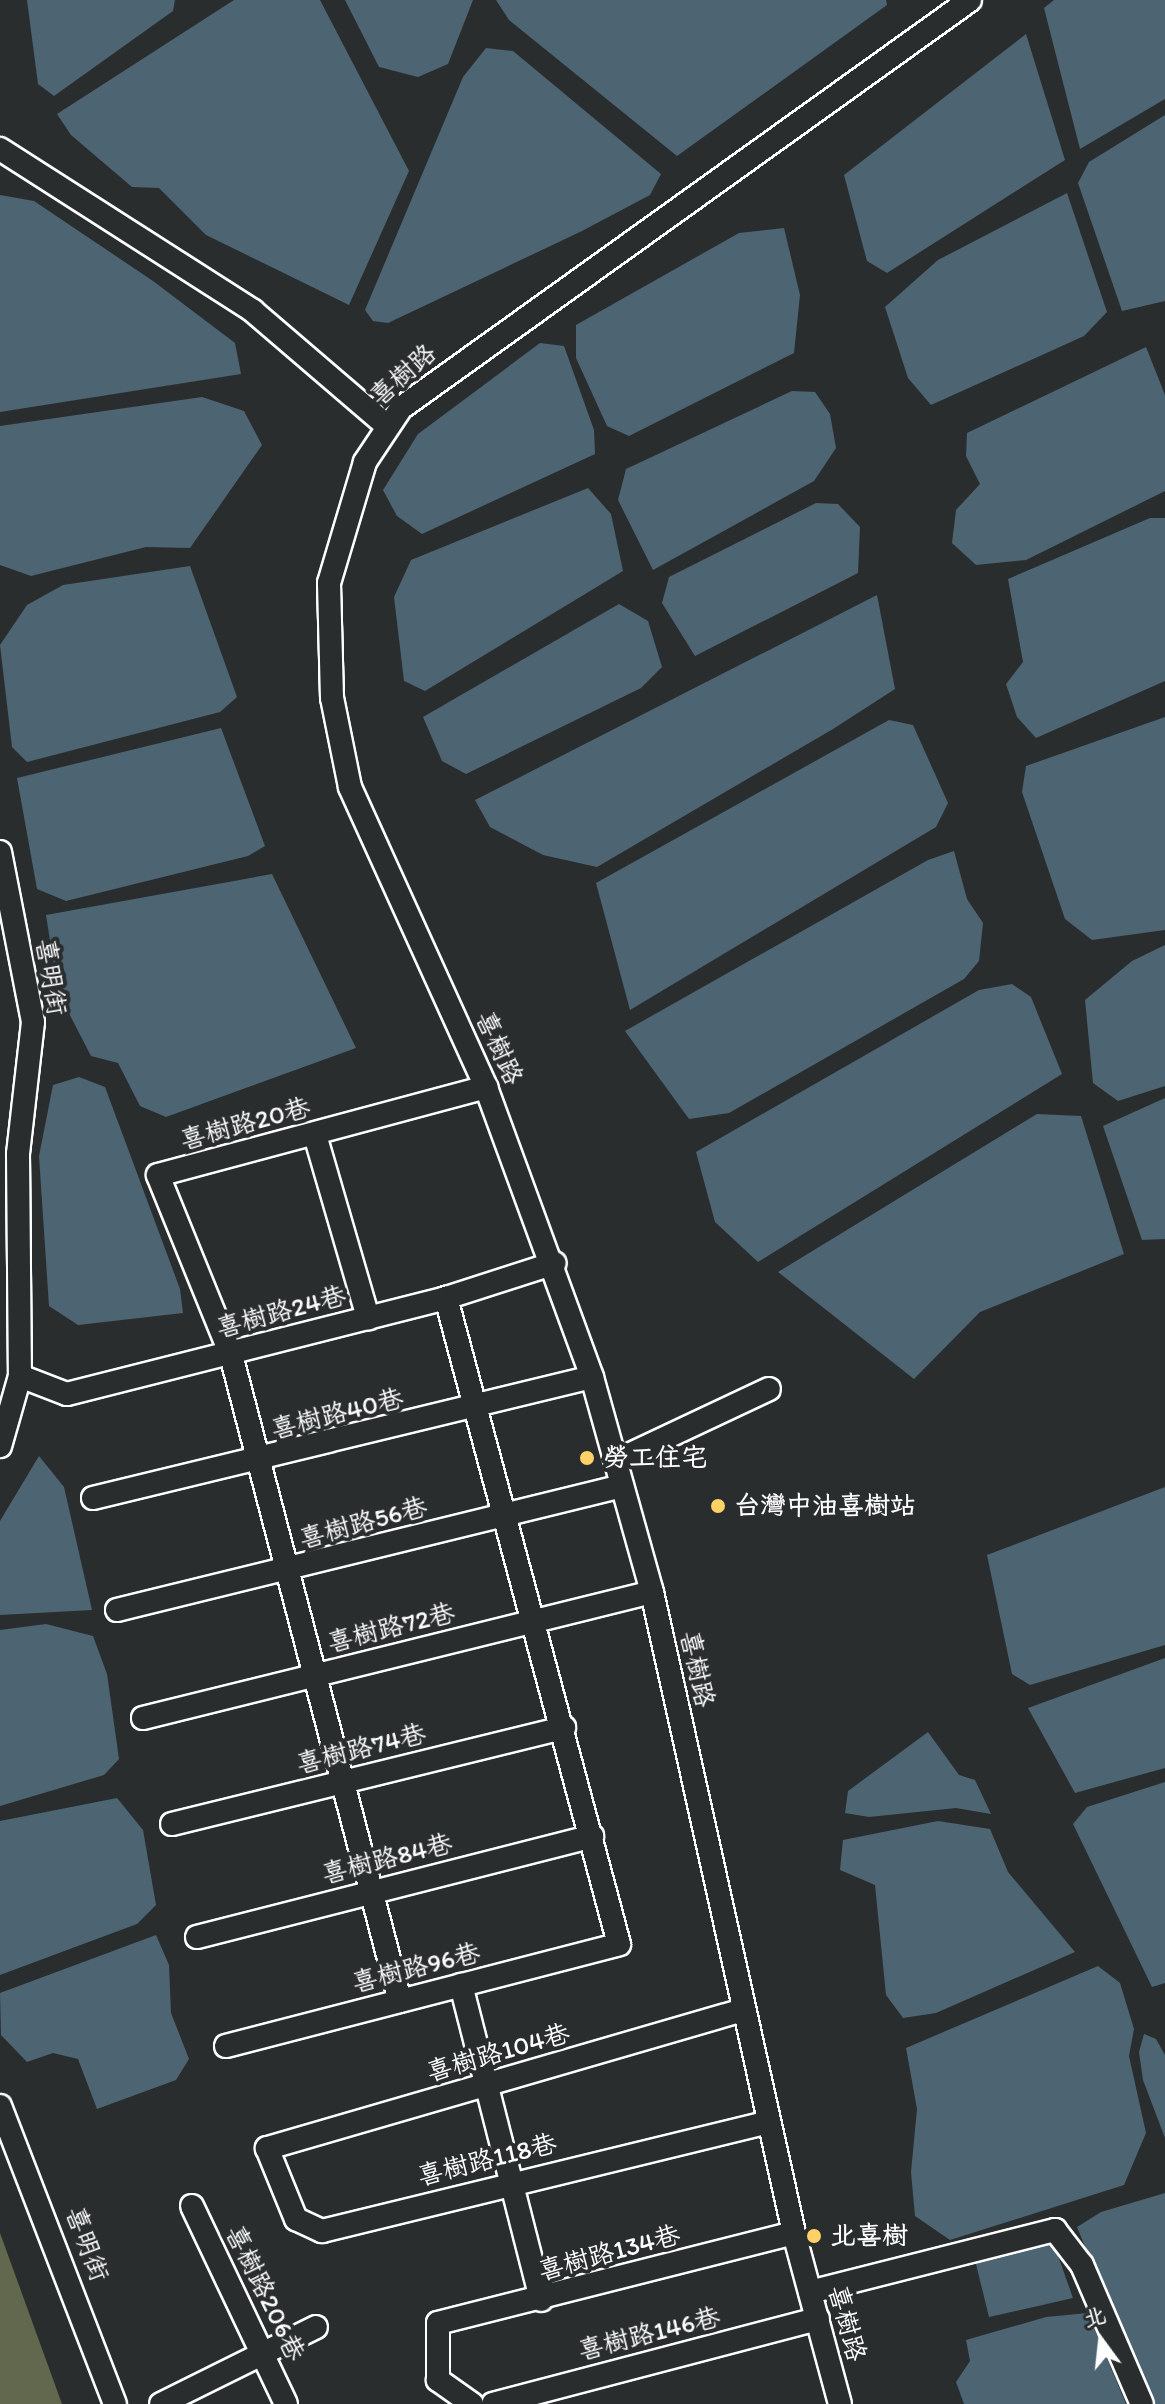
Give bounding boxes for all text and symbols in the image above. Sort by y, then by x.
street label: 喜樹路 [363,338,443,412]
street label: 喜明街 [29,936,73,1018]
street label: 喜樹路 [469,1006,529,1090]
street label: 喜樹路20巷 [176,1092,314,1156]
street label: 喜樹路24巷 [213,1280,349,1344]
street label: 喜樹路40巷 [267,1382,407,1446]
place label: 勞工住宅 [603,1442,707,1474]
marker: 勞工住宅 [578,1449,596,1467]
place label: 台灣中油喜樹站 [734,1490,916,1522]
street label: 喜樹路56巷 [295,1491,431,1555]
marker: 台灣中油喜樹站 [709,1497,727,1515]
street label: 喜樹路72巷 [324,1597,458,1659]
street label: 喜樹路 [674,1628,720,1710]
street label: 喜樹路74巷 [293,1718,429,1780]
street label: 喜樹路84巷 [318,1828,456,1890]
street label: 喜樹路96巷 [349,1937,483,1999]
street label: 喜樹路104巷 [423,2018,573,2088]
street label: 喜樹路118巷 [414,2128,560,2192]
street label: 喜明街 [59,2202,115,2286]
street label: 喜樹路134巷 [535,2219,683,2287]
street label: 喜樹路206巷 [219,2220,311,2366]
place label: 北喜樹 [830,2220,908,2252]
marker: 北喜樹 [805,2227,823,2245]
street label: 喜樹路 [822,2281,872,2365]
north arrow [1061,2300,1141,2380]
text: 北 [1081,2300,1109,2332]
street label: 喜樹路146巷 [575,2301,723,2367]

